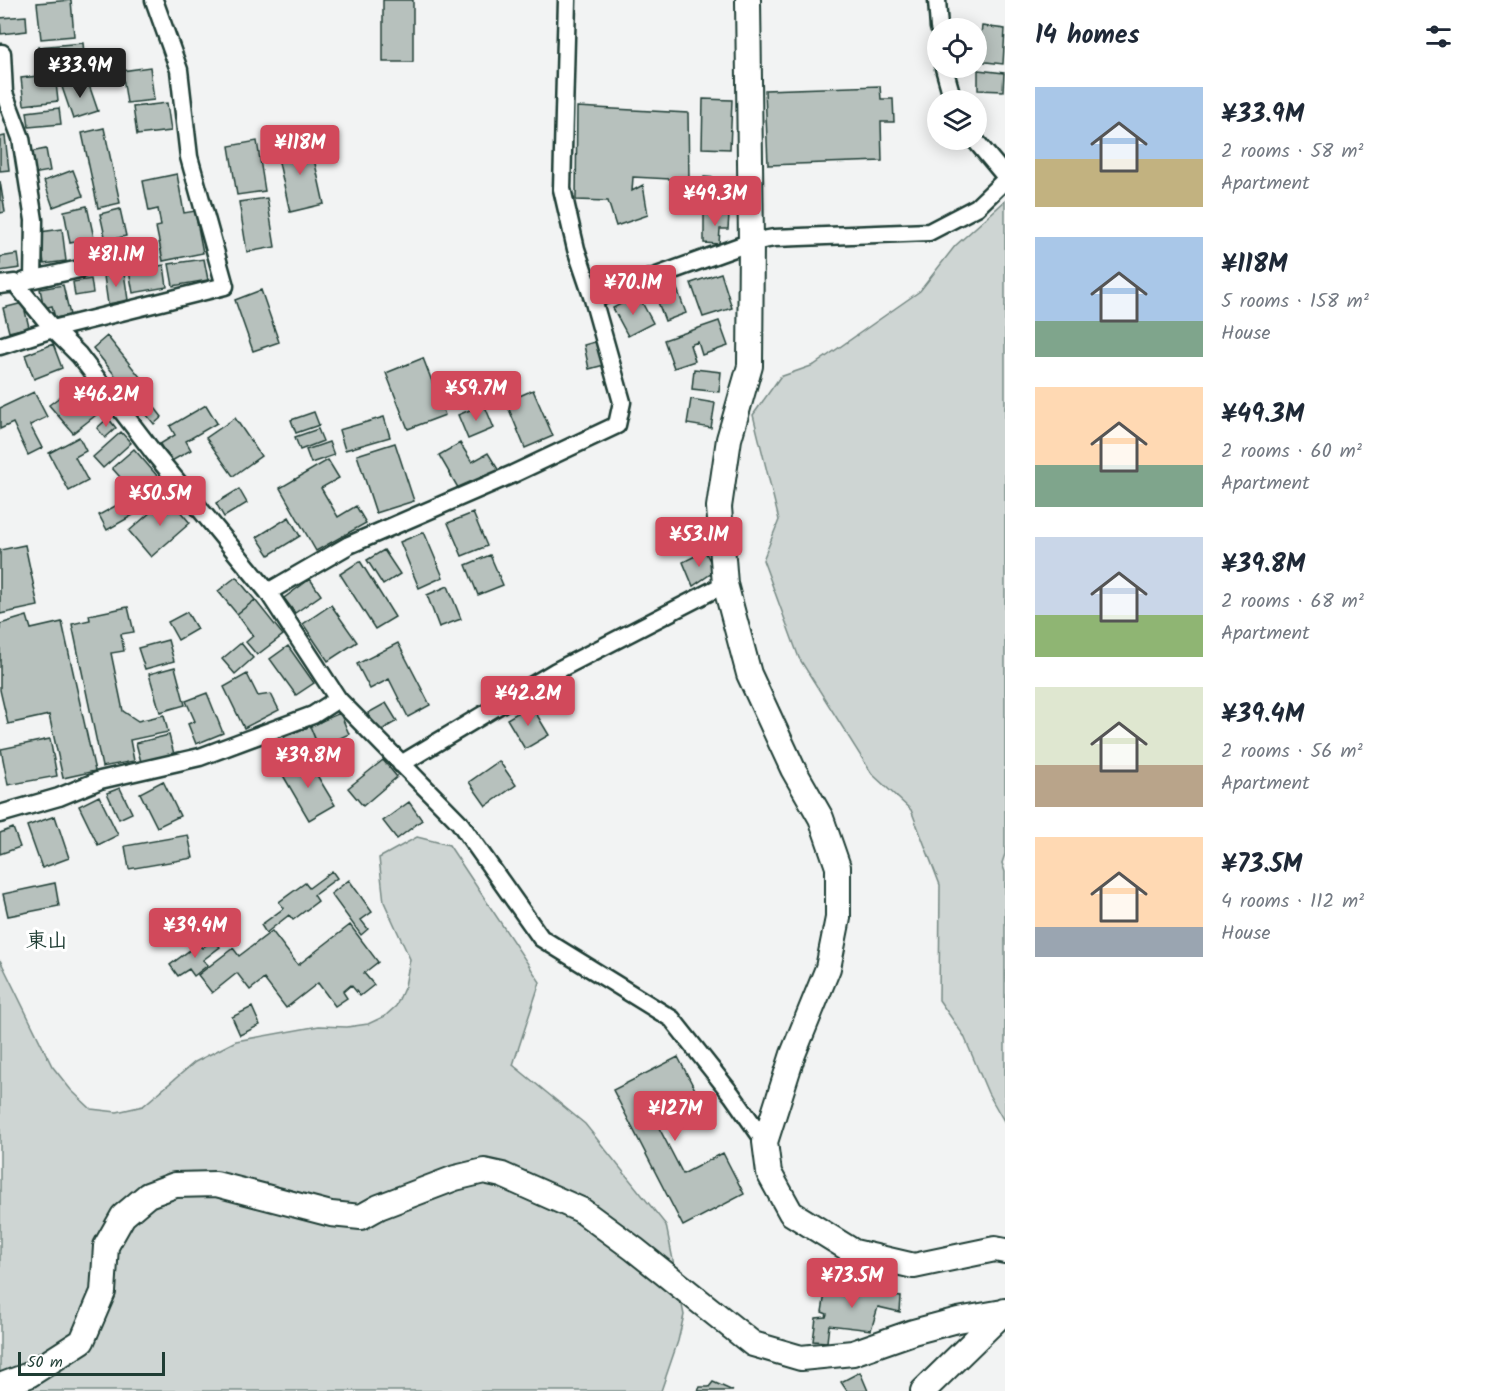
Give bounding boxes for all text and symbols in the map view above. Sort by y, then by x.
text: 14 homes [1035,15,1140,57]
map controls [927,18,987,150]
button: locate [927,18,987,78]
icon: filters [1422,20,1455,53]
pin: ¥33.9M [31,48,129,99]
text: ¥33.9M [48,51,112,83]
button: layers [927,90,987,150]
text: ¥33.9M [1221,94,1304,136]
icon: home [1083,111,1155,183]
pin: ¥118M [258,125,342,176]
text: ¥118M [274,128,326,160]
text: 2 rooms · 58 m² [1221,136,1363,168]
text: Apartment [1221,168,1310,200]
pin: ¥49.3M [666,176,764,227]
text: ¥49.3M [683,179,747,211]
pin: ¥81.1M [67,237,165,288]
text: ¥81.1M [88,240,144,272]
text: ¥118M [1221,244,1288,286]
icon: home [1083,261,1155,333]
pin: ¥70.1M [584,265,682,316]
text: ¥70.1M [604,268,662,300]
text: 5 rooms · 158 m² [1221,286,1369,318]
text: House [1221,318,1271,350]
pin: ¥59.7M [427,371,525,422]
text: ¥59.7M [445,374,507,406]
pin: ¥46.2M [57,377,155,428]
text: ¥46.2M [73,380,139,412]
text: ¥49.3M [1221,394,1304,436]
icon: home [1083,411,1155,483]
text: 2 rooms · 60 m² [1221,436,1362,468]
text: Apartment [1221,468,1310,500]
pin: ¥50.5M [111,476,209,527]
text: ¥50.5M [129,479,191,511]
pin: ¥53.1M [650,517,748,568]
text: ¥53.1M [669,520,729,552]
text: ¥39.8M [1221,544,1306,586]
icon: home [1083,561,1155,633]
text: 2 rooms · 68 m² [1221,586,1364,618]
text: Apartment [1221,618,1310,650]
pin: ¥42.2M [479,676,577,727]
text: ¥42.2M [495,679,561,711]
text: ¥39.4M [1221,694,1304,736]
icon: home [1083,711,1155,783]
text: 2 rooms · 56 m² [1221,736,1363,768]
pin: ¥39.8M [259,738,357,789]
text: ¥39.8M [275,741,341,773]
text: Apartment [1221,768,1310,800]
text: ¥73.5M [1221,844,1302,886]
icon: home [1083,861,1155,933]
text: 4 rooms · 112 m² [1221,886,1364,918]
pin: ¥39.4M [146,908,244,959]
text: ¥39.4M [163,911,227,943]
text: House [1221,918,1271,950]
district label: 東山 [26,925,68,958]
pin: ¥127M [633,1091,717,1142]
text: ¥127M [648,1094,702,1126]
pin: ¥73.5M [803,1258,901,1309]
text: ¥73.5M [821,1261,883,1293]
scale bar [18,1349,165,1376]
text: 50 m [27,1350,63,1375]

